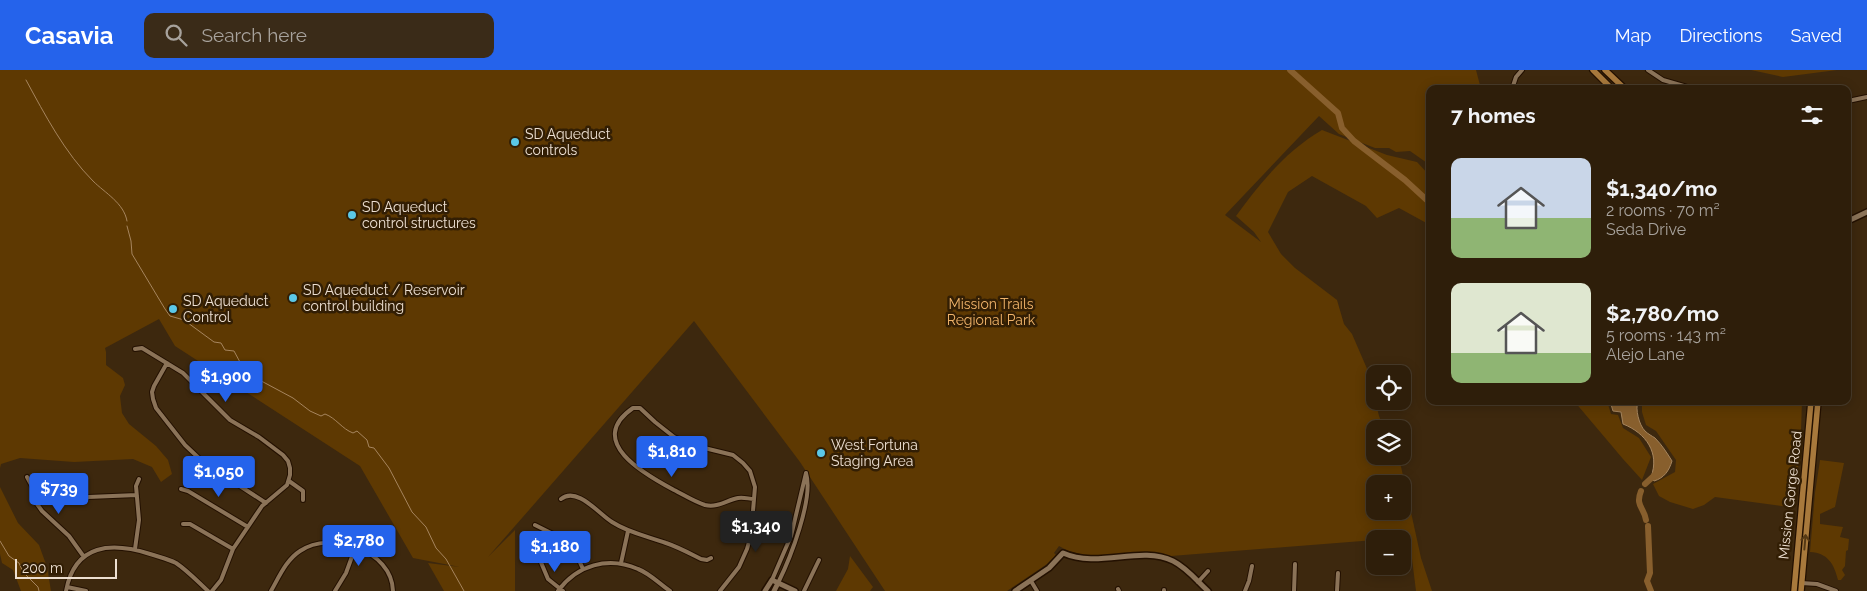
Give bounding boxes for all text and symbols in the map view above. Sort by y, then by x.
search box [144,13,494,58]
text: Casavia [25,21,114,50]
icon: search [162,21,190,49]
text: Search here [202,24,307,46]
text: Map [1615,25,1651,46]
text: Directions [1679,25,1763,46]
text: Saved [1791,25,1842,46]
icon: filters [1798,101,1826,129]
text: 7 homes [1451,103,1536,128]
place label: SD Aqueduct controls [525,126,611,158]
marker: SD Aqueduct controls [509,136,521,148]
text: $1,340/mo [1606,176,1717,201]
icon: home [1491,178,1551,238]
place label: SD Aqueduct control structures [362,199,476,231]
text: 2 rooms · 70 m² [1606,201,1720,220]
marker: SD Aqueduct control structures [346,209,358,221]
text: Seda Drive [1606,220,1686,239]
place label: SD Aqueduct / Reservoir control building [303,282,465,314]
marker: SD Aqueduct / Reservoir control building [287,292,299,304]
place label: SD Aqueduct Control [183,293,269,325]
park label: Mission Trails Regional Park [947,296,1036,328]
text: $2,780/mo [1606,301,1719,326]
marker: SD Aqueduct Control [167,303,179,315]
icon: home [1491,303,1551,363]
text: 5 rooms · 143 m² [1606,326,1726,345]
text: Alejo Lane [1606,345,1685,364]
pin: $1,900 [185,360,267,403]
map controls [1366,365,1411,575]
button: locate [1366,365,1411,410]
text: $1,900 [201,367,251,386]
button: layers [1366,420,1411,465]
street label: Mission Gorge Road [1775,430,1805,560]
pin: $1,810 [631,436,713,478]
place label: West Fortuna Staging Area [831,437,918,469]
text: $1,810 [647,442,697,461]
marker: West Fortuna Staging Area [815,447,827,459]
pin: $1,050 [178,456,260,498]
text: $1,050 [194,462,244,481]
pin: $739 [29,472,89,515]
button: + [1366,475,1411,520]
text: $739 [40,479,78,498]
pin: $1,340 [715,510,797,553]
text: $1,340 [731,517,781,536]
pin: $2,780 [318,524,400,567]
pin: $1,180 [514,530,596,573]
button: − [1366,530,1411,575]
text: $2,780 [333,531,385,550]
one-way arrow [1800,535,1809,551]
text: $1,180 [530,537,580,556]
scale bar [15,556,118,579]
text: 200 m [22,560,63,576]

